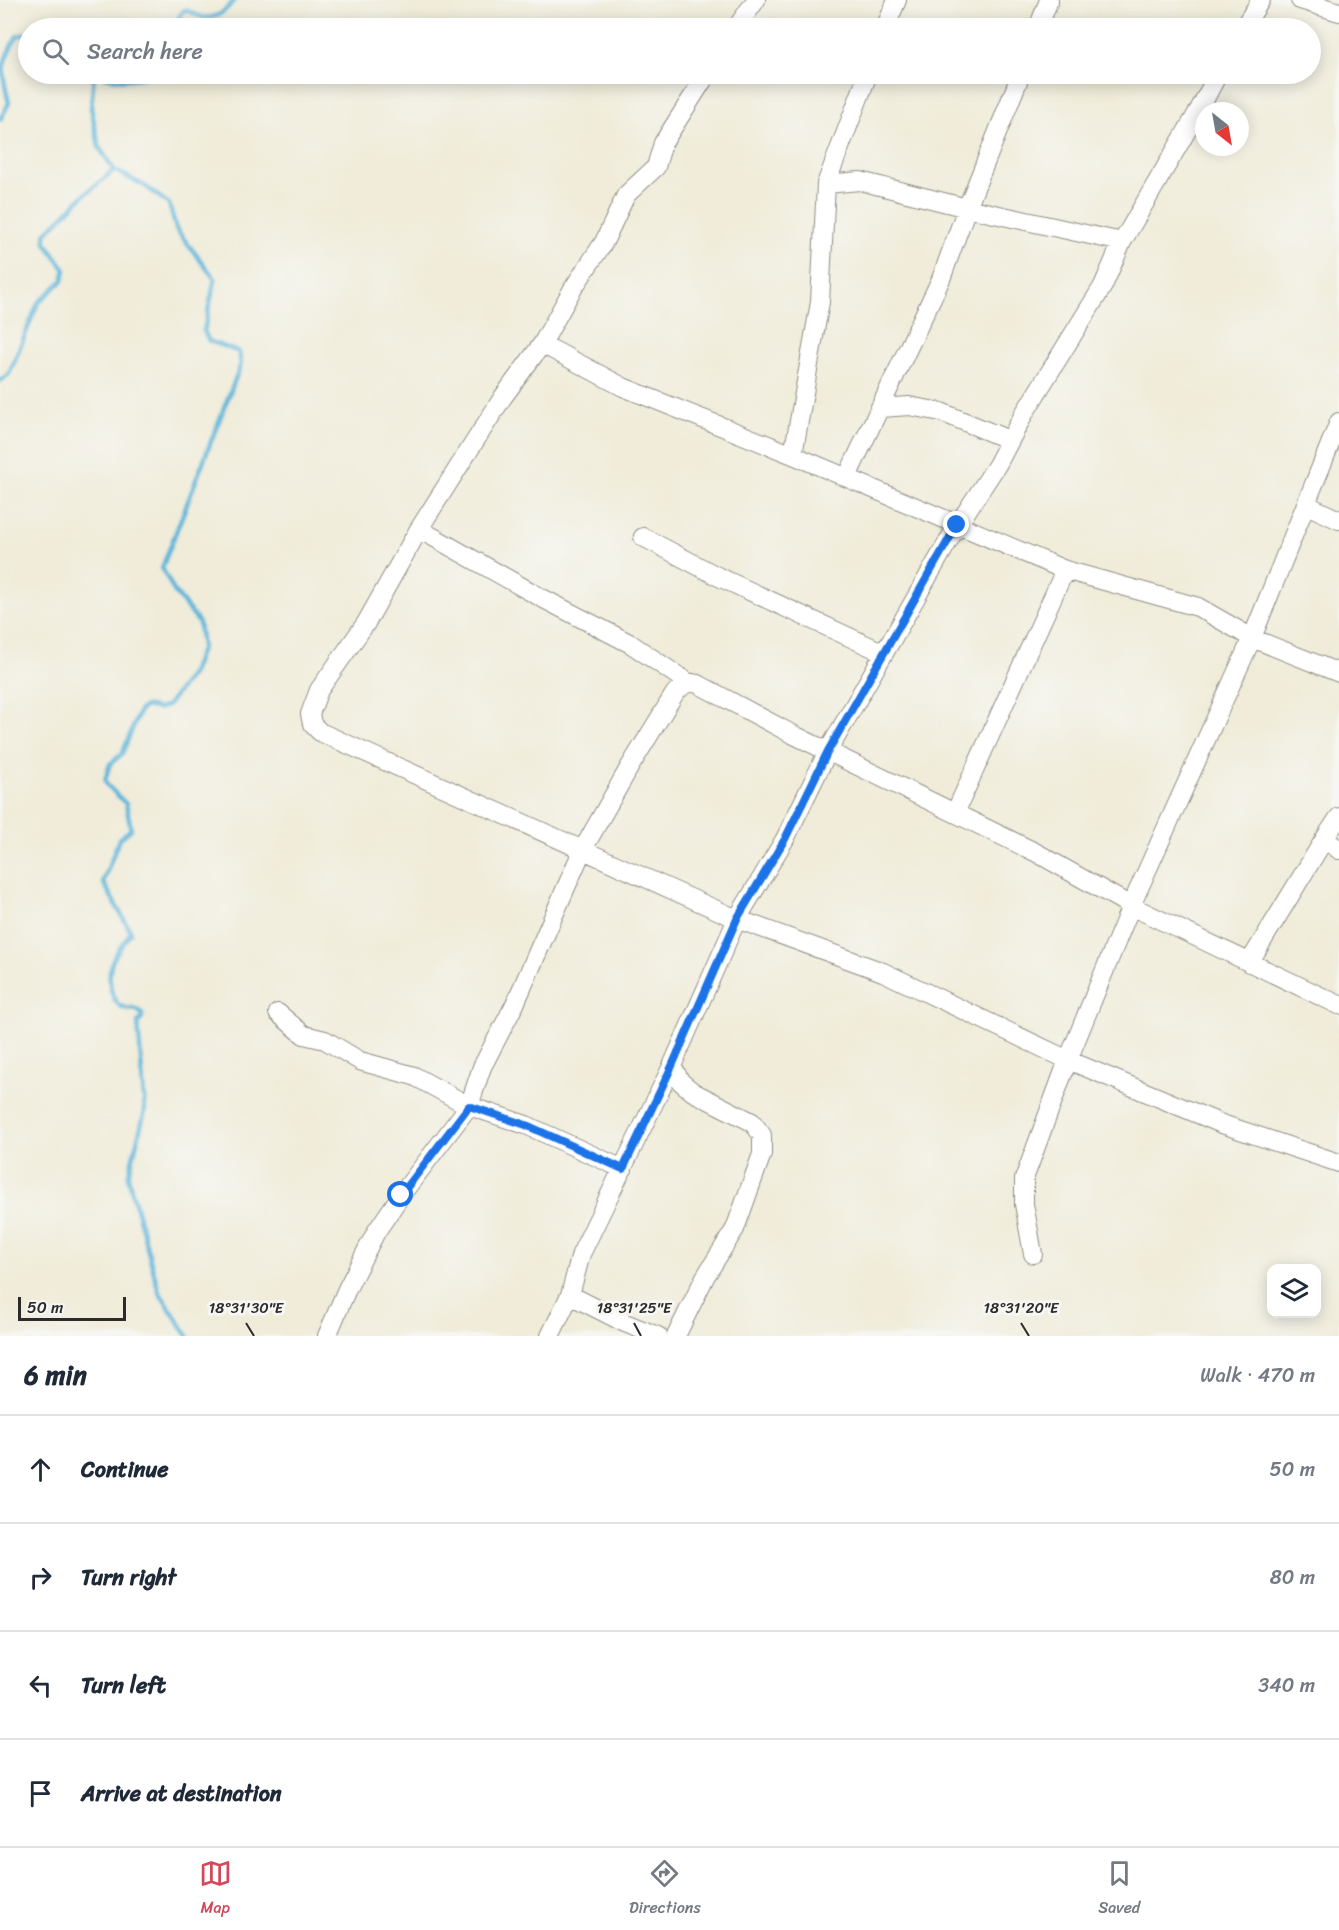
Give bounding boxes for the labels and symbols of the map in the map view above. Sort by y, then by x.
north arrow [1195,102,1249,156]
route end [943,511,969,537]
route start [387,1181,413,1207]
scale bar [18,1294,126,1322]
text: 18°31'30"E [209,1295,285,1321]
text: 18°31'25"E [597,1295,673,1321]
text: 18°31'20"E [984,1295,1060,1321]

